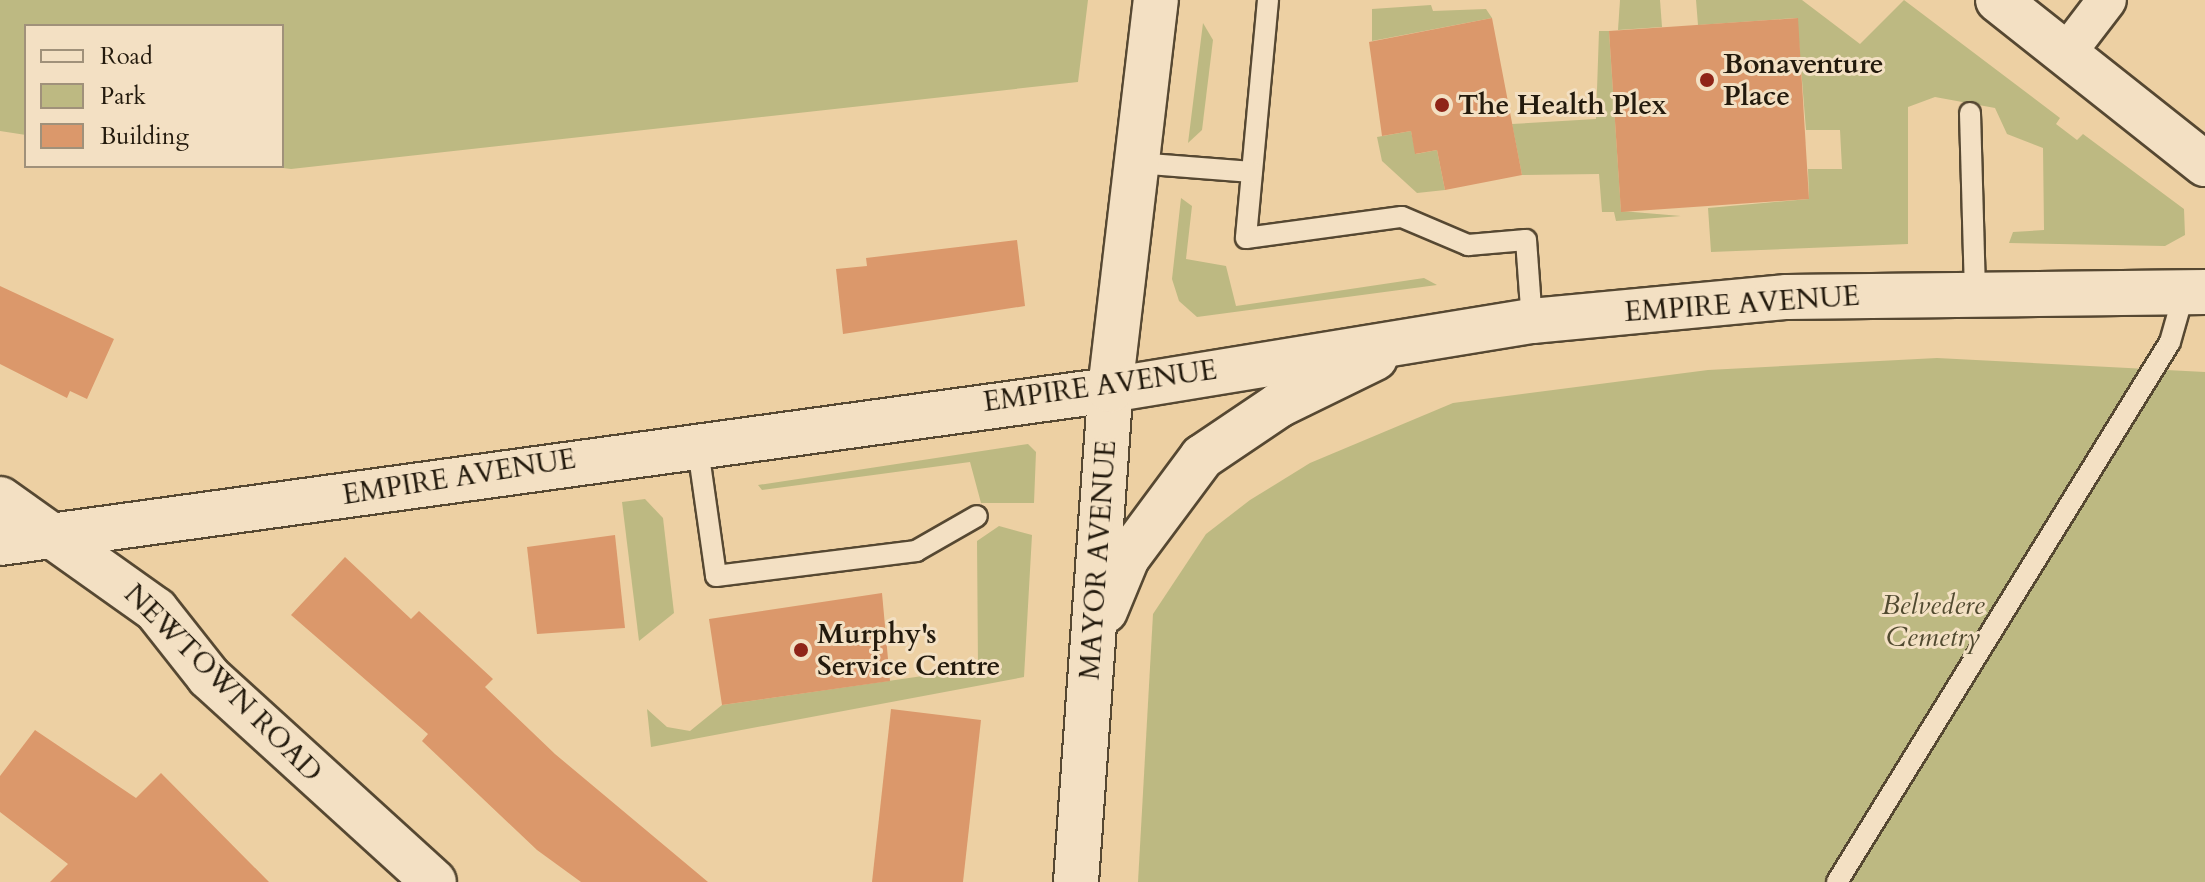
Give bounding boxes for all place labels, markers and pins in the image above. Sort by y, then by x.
place label: Bonaventure Place [1723,47,1884,113]
marker: Bonaventure Place [1698,71,1716,89]
place label: The Health Plex [1458,88,1667,122]
marker: The Health Plex [1433,96,1451,114]
place label: Murphy's Service Centre [817,617,1000,683]
marker: Murphy's Service Centre [792,641,810,659]

